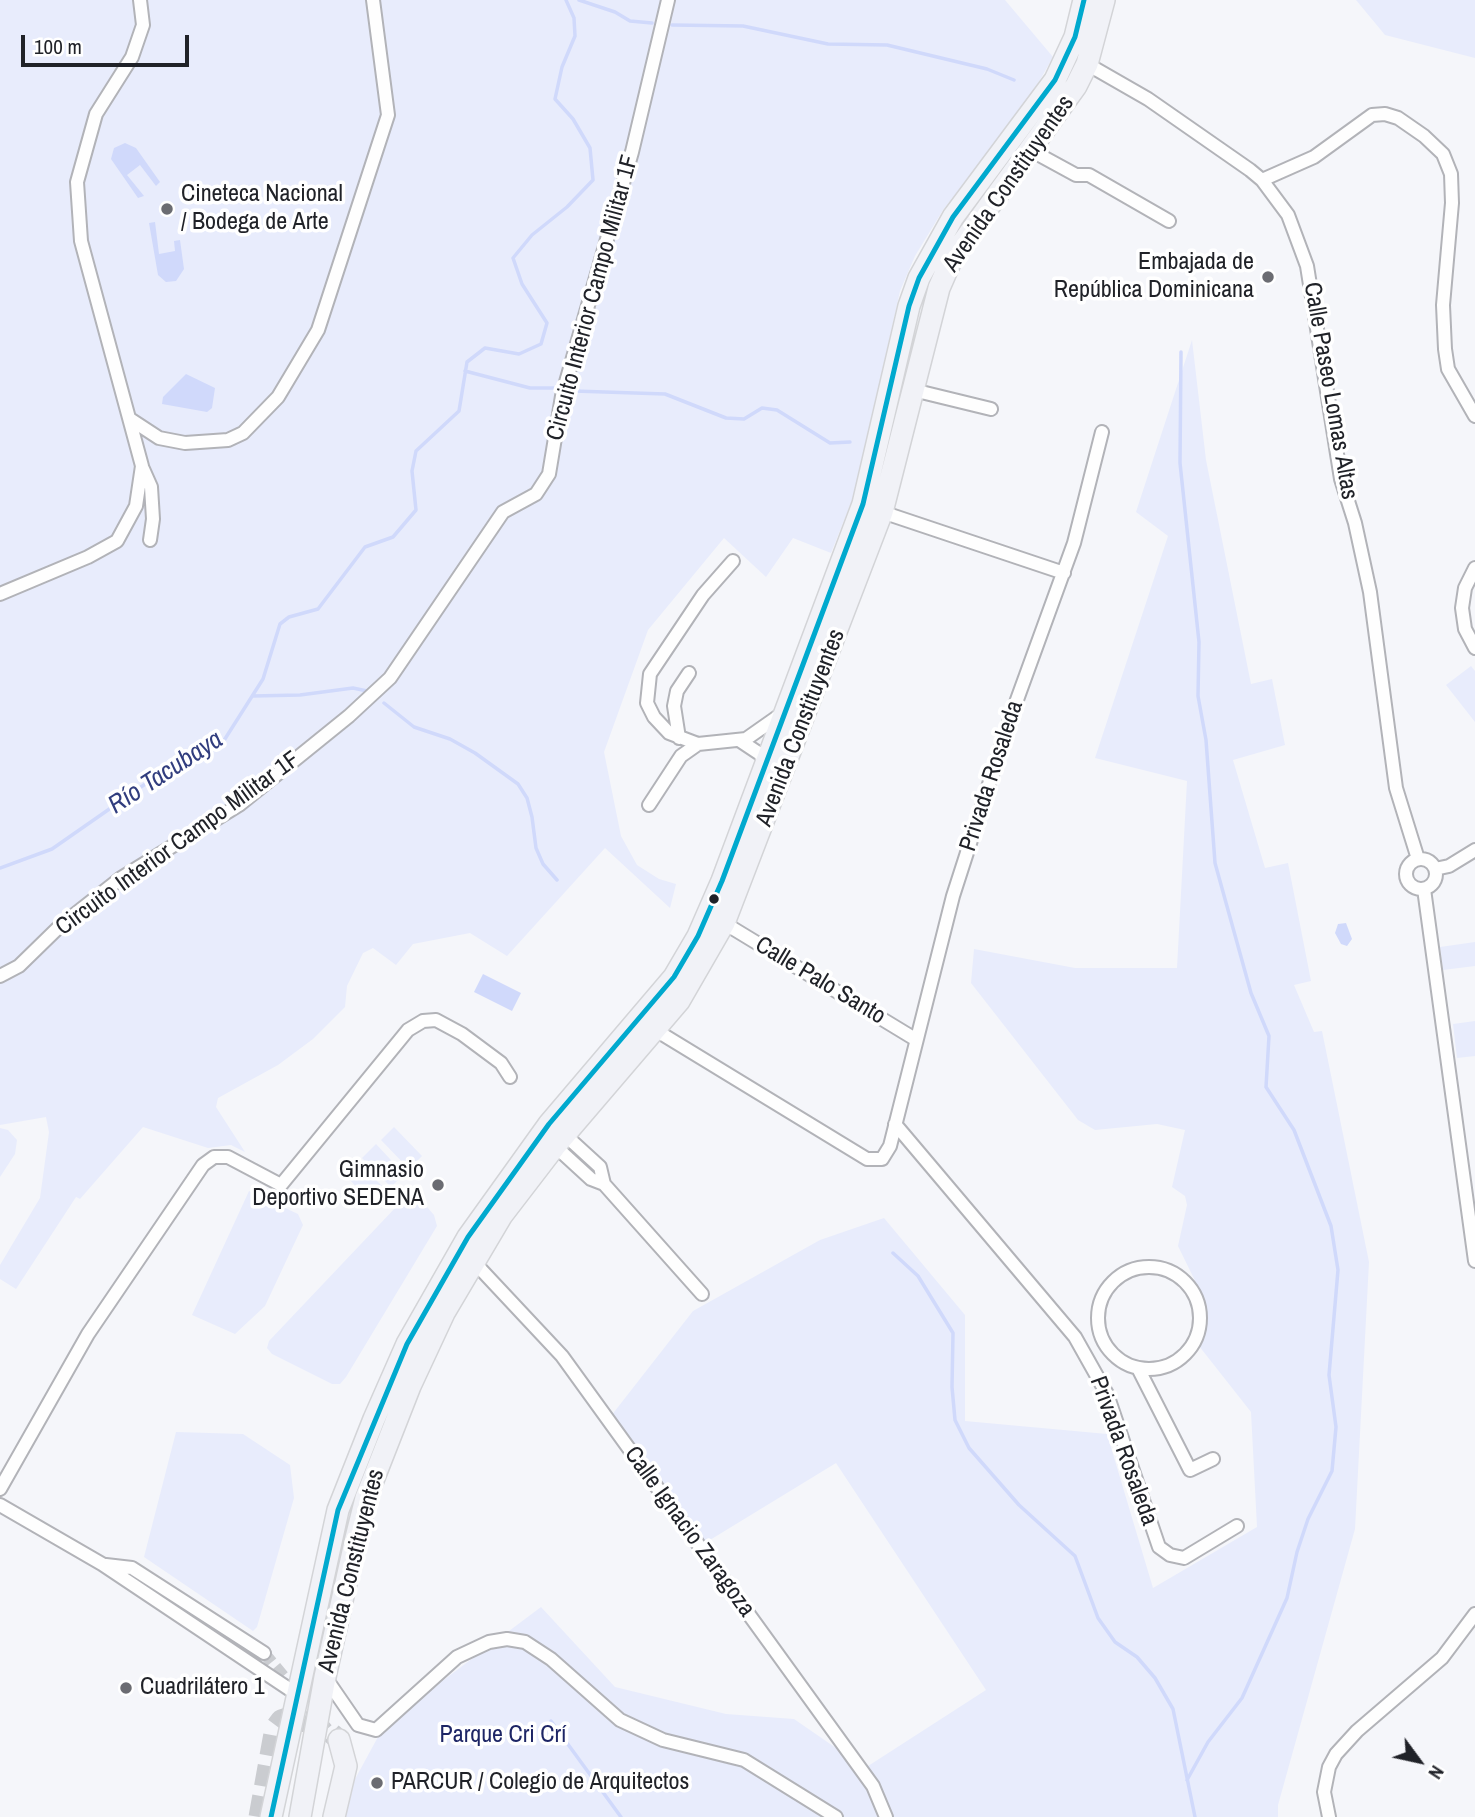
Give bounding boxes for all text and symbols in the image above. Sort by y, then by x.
scale bar [24,21,192,65]
text: 100 m [34,32,82,61]
street label: Avenida Constituyentes [937,90,1081,278]
street label: Circuito Interior Campo Militar 1F [541,152,645,444]
place label: Cineteca Nacional / Bodega de Arte [181,181,343,237]
marker: Cineteca Nacional / Bodega de Arte [159,201,175,217]
place label: Embajada de República Dominicana [1054,249,1254,305]
marker: Embajada de República Dominicana [1260,269,1276,285]
street label: Calle Paseo Lomas Altas [1297,280,1363,502]
street label: Avenida Constituyentes [750,625,852,831]
street label: Privada Rosaleda [954,697,1030,855]
water label: Río Tacubaya [103,725,229,821]
street label: Circuito Interior Campo Militar 1F [51,746,305,942]
unlabelled marker [707,892,721,906]
street label: Calle Palo Santo [750,931,890,1031]
place label: Gimnasio Deportivo SEDENA [252,1157,424,1213]
marker: Gimnasio Deportivo SEDENA [430,1177,446,1193]
street label: Privada Rosaleda [1083,1373,1163,1529]
street label: Calle Ignacio Zaragoza [618,1441,760,1623]
street label: Avenida Constituyentes [313,1466,391,1676]
place label: Cuadrilátero 1 [140,1674,265,1702]
marker: Cuadrilátero 1 [118,1680,134,1696]
park label: Parque Cri Crí [440,1722,566,1750]
north arrow [1384,1726,1454,1796]
text: N [1423,1761,1451,1784]
place label: PARCUR / Colegio de Arquitectos [391,1769,689,1797]
marker: PARCUR / Colegio de Arquitectos [369,1775,385,1791]

